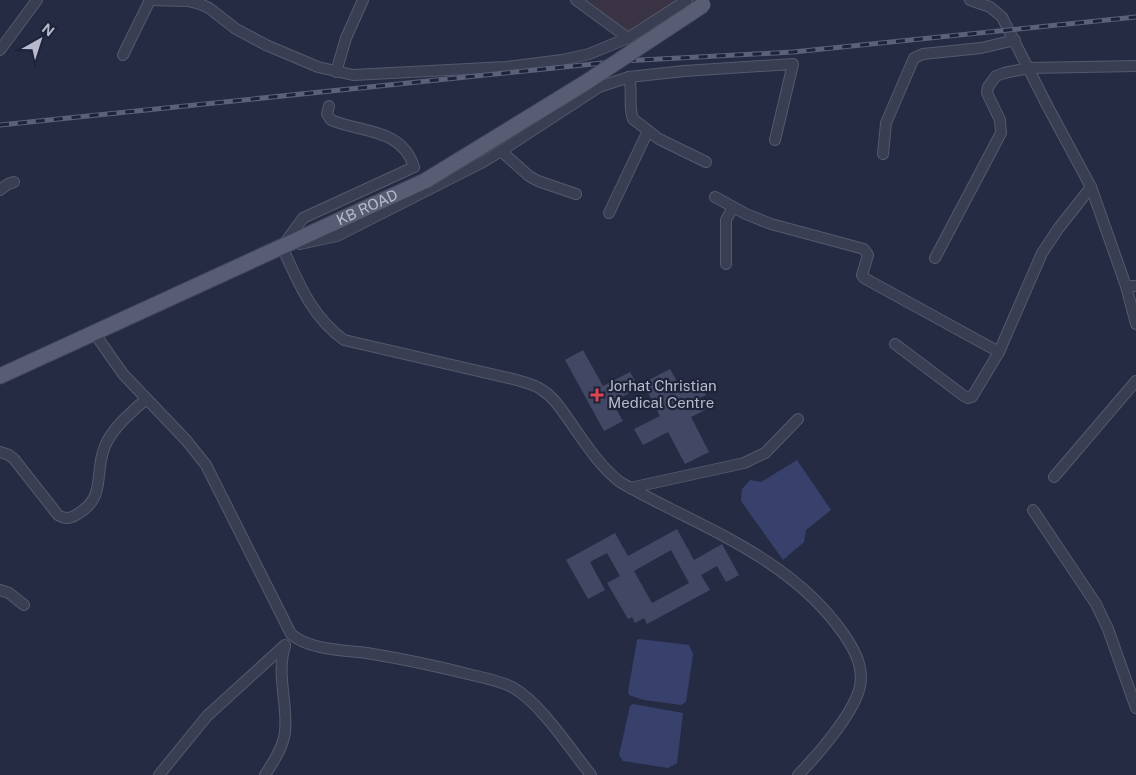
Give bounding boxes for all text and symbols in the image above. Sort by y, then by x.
north arrow [15,15,65,65]
text: N [39,20,57,40]
street label: KB ROAD [334,186,400,228]
place label: Jorhat Christian Medical Centre [608,377,717,411]
marker: Jorhat Christian Medical Centre [590,388,604,402]

